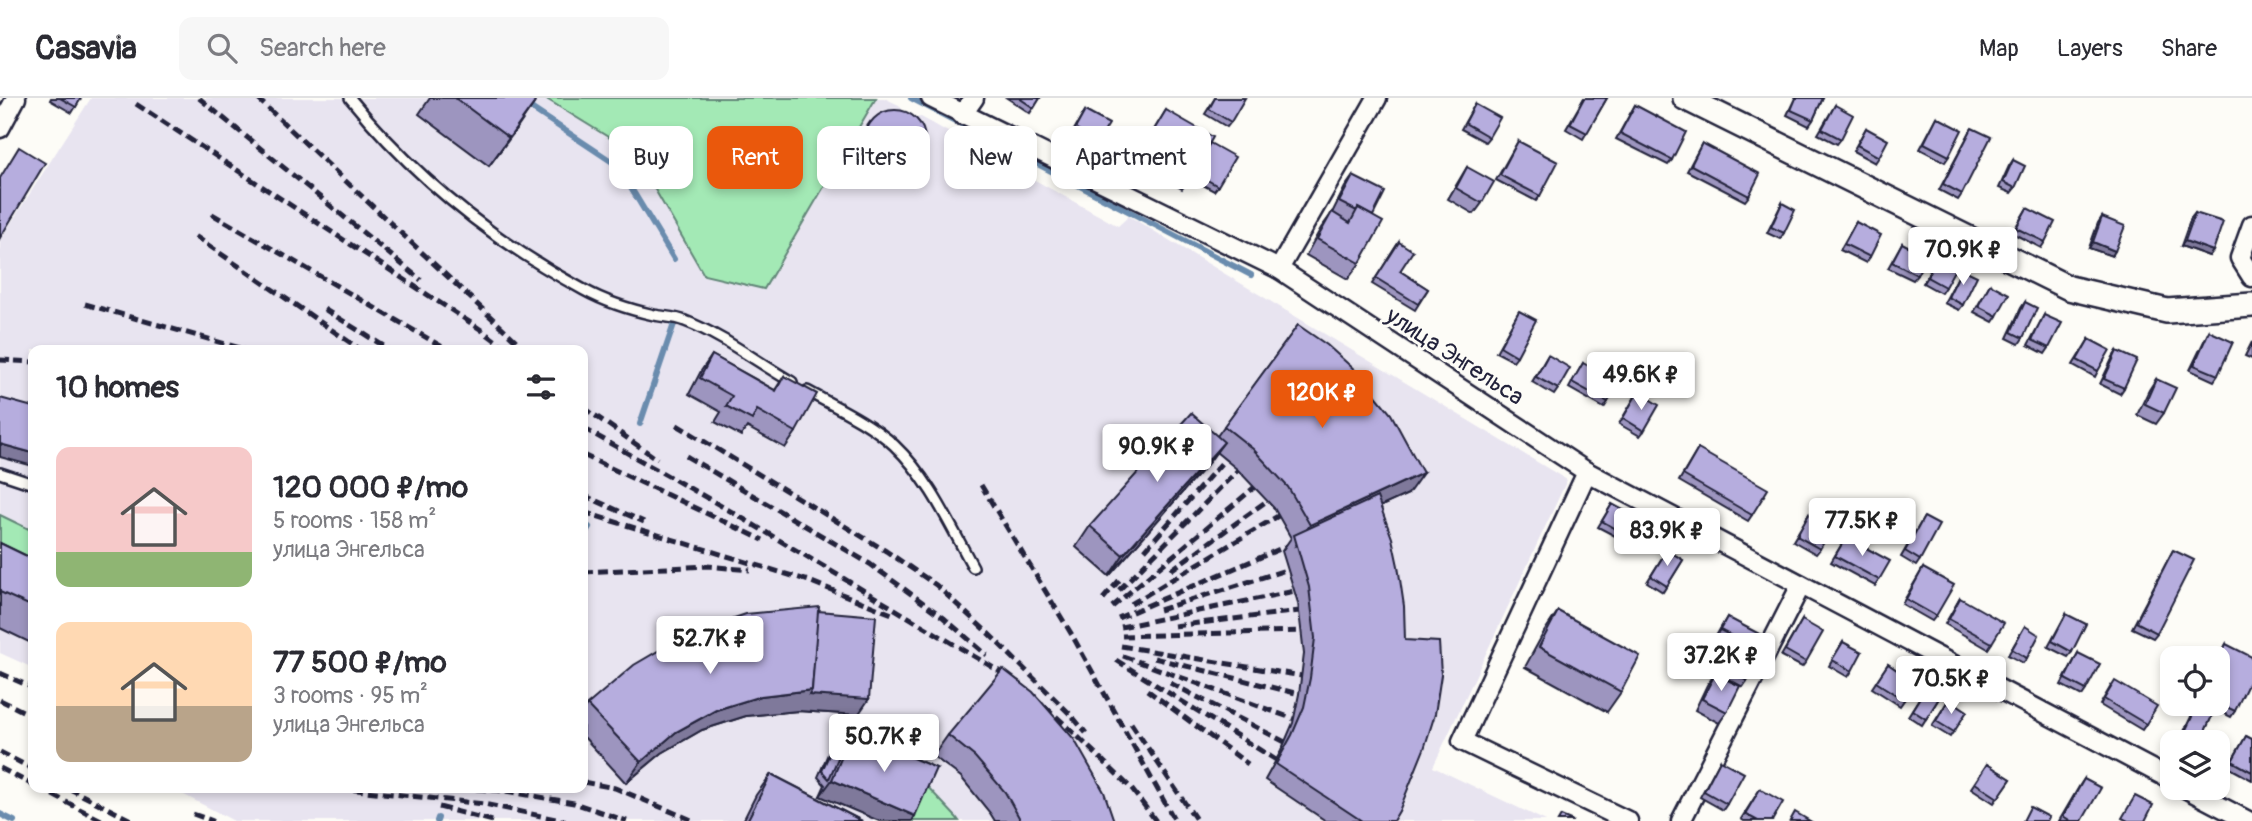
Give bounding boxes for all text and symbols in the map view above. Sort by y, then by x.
search box [179,17,669,80]
text: Casavia [35,28,137,69]
icon: search [203,29,241,67]
text: Search here [259,32,386,64]
text: Map [1979,34,2019,63]
text: Layers [2057,34,2123,63]
text: Share [2161,34,2217,63]
chip: Buy [609,126,693,189]
chip: Rent [707,126,803,189]
chip: Filters [817,126,930,189]
chip: New [944,126,1037,189]
chip: Apartment [1051,126,1211,189]
pin: 70.9K ₽ [1898,228,2028,287]
text: 70.9K ₽ [1924,235,2002,264]
street label: улица Энгельса [1380,301,1529,412]
pin: 49.6K ₽ [1576,352,1706,412]
text: 49.6K ₽ [1603,360,1679,389]
icon: filters [522,368,560,406]
text: 10 homes [56,369,179,406]
pin: 120K ₽ [1265,370,1379,430]
text: 120K ₽ [1287,378,1357,407]
pin: 90.9K ₽ [1092,424,1222,484]
text: 90.9K ₽ [1118,432,1196,461]
text: 120 000 ₽/mo [273,469,468,506]
icon: home [112,475,196,559]
pin: 77.5K ₽ [1797,498,1927,558]
text: 5 rooms · 158 m² [273,506,436,535]
text: 77.5K ₽ [1825,506,1899,535]
pin: 83.9K ₽ [1602,508,1732,568]
text: 83.9K ₽ [1630,516,1704,545]
text: улица Энгельса [273,535,425,564]
pin: 52.7K ₽ [645,616,775,676]
text: 52.7K ₽ [672,624,748,653]
pin: 37.2K ₽ [1656,634,1786,693]
text: 37.2K ₽ [1683,641,1759,670]
text: 77 500 ₽/mo [273,644,447,681]
map controls [2160,646,2230,800]
button: locate [2160,646,2230,716]
icon: home [112,650,196,734]
pin: 70.5K ₽ [1886,656,2016,716]
text: 70.5K ₽ [1912,664,1990,693]
text: 3 rooms · 95 m² [273,681,428,710]
text: улица Энгельса [273,710,425,739]
pin: 50.7K ₽ [819,714,949,774]
text: 50.7K ₽ [845,722,923,751]
button: layers [2160,730,2230,800]

